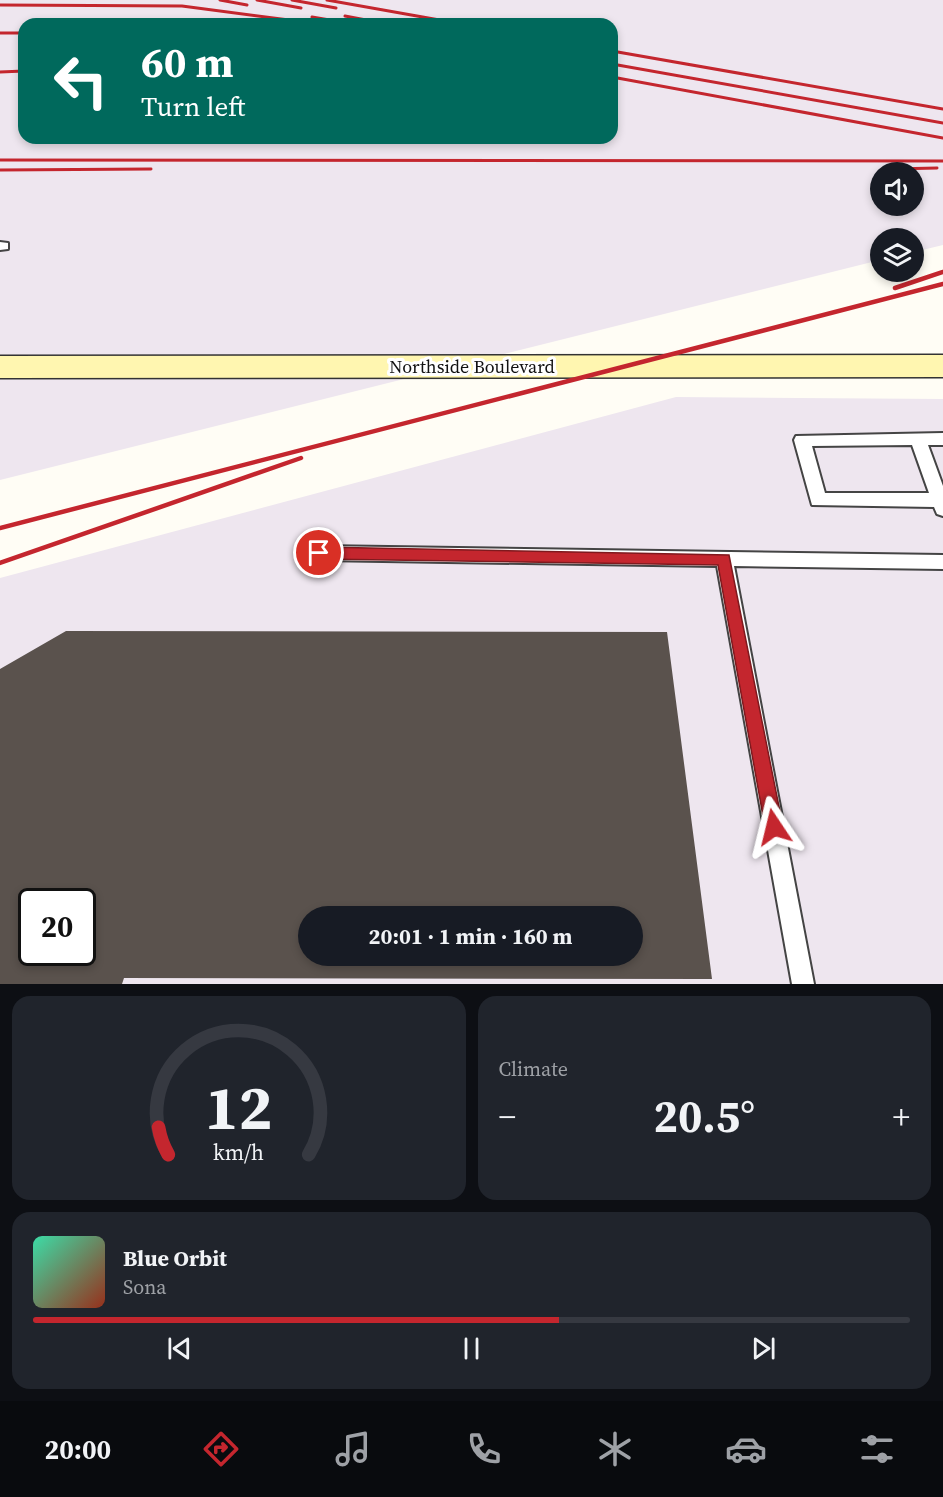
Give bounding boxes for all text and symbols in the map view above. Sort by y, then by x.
text: 60 m [141,33,234,91]
icon: left [42,42,120,120]
text: Turn left [141,88,245,125]
map controls [870,162,924,282]
button: sound [870,162,924,216]
button: layers [870,228,924,282]
street label: Northside Boulevard [389,354,555,379]
pin [293,527,344,578]
icon: arrive [302,536,335,569]
position arrow [742,795,806,859]
speed limit sign: 20 [18,888,96,966]
text: 20:01 · 1 min · 160 m [369,921,572,951]
text: Climate [499,1055,568,1083]
text: 12 [205,1064,273,1150]
text: 20.5° [654,1085,755,1147]
text: − [499,1094,516,1139]
text: + [893,1094,910,1139]
text: km/h [213,1138,264,1167]
text: Blue Orbit [123,1243,227,1273]
text: Sona [123,1273,167,1301]
icon: previous [163,1332,196,1365]
icon: pause [455,1332,488,1365]
icon: next [747,1332,780,1365]
icon: directions [200,1428,242,1470]
icon: music [332,1428,374,1470]
icon: phone [463,1428,505,1470]
icon: climate [594,1428,636,1470]
icon: car [725,1428,767,1470]
icon: filters [856,1428,898,1470]
text: 20:00 [45,1431,111,1468]

